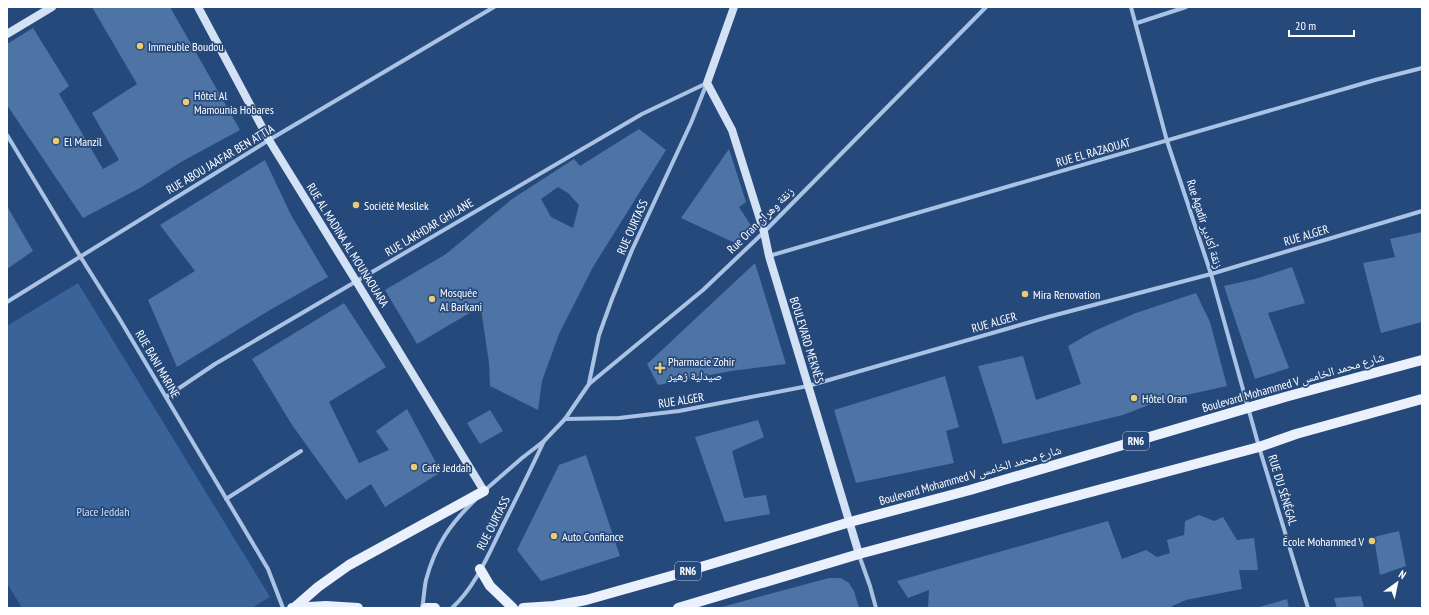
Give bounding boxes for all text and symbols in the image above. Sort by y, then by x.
scale bar [1289,12,1354,38]
text: 20 m [1295,18,1316,33]
place label: Immeuble Boudou [148,39,224,54]
marker: Immeuble Boudou [135,41,145,51]
place label: Hôtel Al Mamounia Hobares [194,88,274,117]
marker: Hôtel Al Mamounia Hobares [181,97,191,107]
street label: RUE ABOU JAAFAR BEN ATTIA [163,121,277,197]
place label: El Manzil [64,134,102,149]
street label: RUE EL RAZAOUAT [1054,134,1133,170]
marker: El Manzil [51,136,61,146]
street label: Rue Agadir زنقة أكادير [1183,178,1227,271]
street label: RUE AL MADINA AL MOUNAOUARA [304,180,393,310]
street label: Rue Oran زنقة وهران [724,183,797,256]
street label: RUE LAKHDAR GHILANE [382,195,476,259]
street label: RUE OURTASS [613,197,651,257]
place label: Société Mesllek [364,198,429,213]
marker: Société Mesllek [351,200,361,210]
street label: RUE ALGER [1282,221,1330,249]
place label: Mosquée Al Barkani [440,285,482,314]
place label: Mira Renovation [1033,287,1100,302]
marker: Mira Renovation [1020,289,1030,299]
marker: Mosquée Al Barkani [427,294,437,304]
street label: BOULEVARD MEKNÈS [787,295,827,385]
street label: RUE ALGER [970,308,1018,336]
street label: RUE BANI MARINE [132,327,184,401]
street label: Boulevard Mohammed V شارع محمد الخامس [1200,349,1386,416]
place label: Pharmacie Zohir صيدلية زهير [667,354,735,383]
marker: Pharmacie Zohir صيدلية زهير [655,363,665,373]
street label: RUE ALGER [657,389,705,411]
place label: Hôtel Oran [1142,391,1187,406]
marker: Hôtel Oran [1129,393,1139,403]
road number: RN6 [1123,432,1149,450]
street label: Boulevard Mohammed V شارع محمد الخامس [877,442,1063,509]
street label: RUE DU SÉNÉGAL [1265,453,1301,527]
place label: Café Jeddah [422,460,471,475]
marker: Café Jeddah [409,462,419,472]
street label: RUE OURTASS [473,494,513,552]
park label: Place Jeddah [77,504,129,519]
place label: Auto Confiance [562,529,624,544]
marker: Auto Confiance [549,531,559,541]
place label: École Mohammed V [1283,534,1364,549]
marker: École Mohammed V [1367,536,1377,546]
road number: RN6 [675,562,701,580]
north arrow [1377,563,1417,603]
text: N [1396,567,1409,582]

